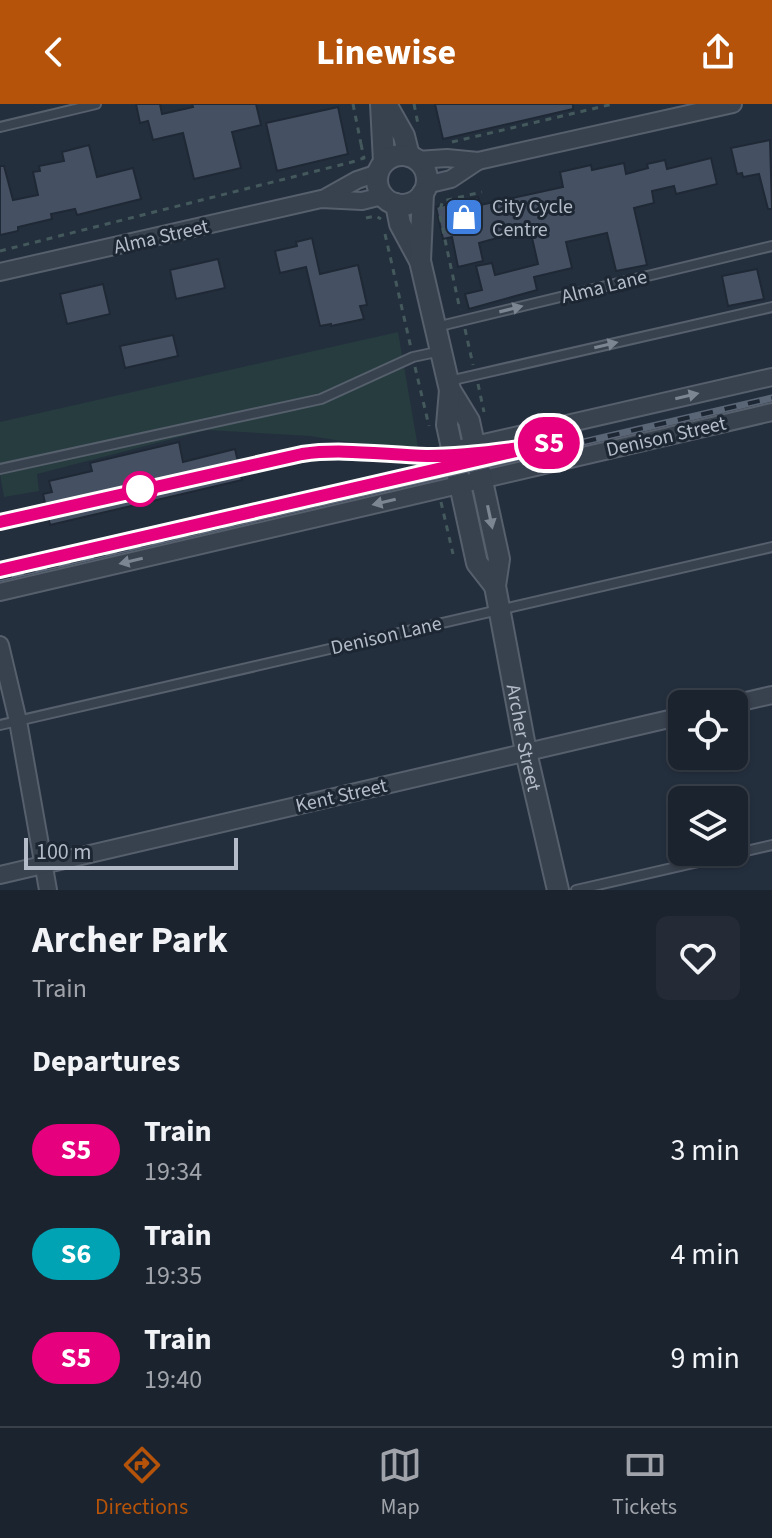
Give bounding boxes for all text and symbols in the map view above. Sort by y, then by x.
text: Linewise [316,27,456,78]
icon: back [32,30,76,74]
icon: share [696,30,740,74]
place label: City Cycle Centre [492,193,573,244]
shop icon: City Cycle Centre [443,196,485,238]
street label: Alma Street [111,212,212,261]
street label: Alma Lane [559,263,650,311]
one-way arrow [498,302,523,314]
one-way arrow [593,339,618,351]
one-way arrow [674,389,699,402]
street label: Denison Street [603,410,729,464]
line badge: S5 [513,417,585,469]
text: S5 [534,423,564,463]
unlabelled marker [123,472,157,506]
one-way arrow [371,496,396,508]
one-way arrow [484,504,497,529]
one-way arrow [118,555,143,568]
street label: Denison Lane [328,610,444,662]
street label: Archer Street [499,682,548,794]
map controls [668,690,748,866]
button: locate [668,690,748,770]
street label: Kent Street [293,772,390,820]
button: layers [668,786,748,866]
scale bar [24,834,238,870]
text: 100 m [36,836,91,868]
text: Archer Park [32,913,228,967]
button: heart [656,916,740,1000]
text: Train [32,970,87,1007]
text: Departures [32,1040,180,1083]
text: Train [144,1110,212,1153]
text: 3 min [670,1129,740,1172]
text: S5 [61,1130,91,1170]
text: 19:34 [144,1153,202,1190]
text: Train [144,1214,212,1257]
text: 4 min [670,1233,740,1276]
text: S6 [61,1234,91,1274]
text: 19:35 [144,1257,202,1294]
text: Train [144,1318,212,1361]
text: 9 min [670,1337,740,1380]
text: S5 [61,1338,91,1378]
text: 19:40 [144,1361,202,1398]
tab: Directions [95,1443,188,1523]
tab: Map [378,1443,422,1523]
tab: Tickets [612,1443,677,1523]

